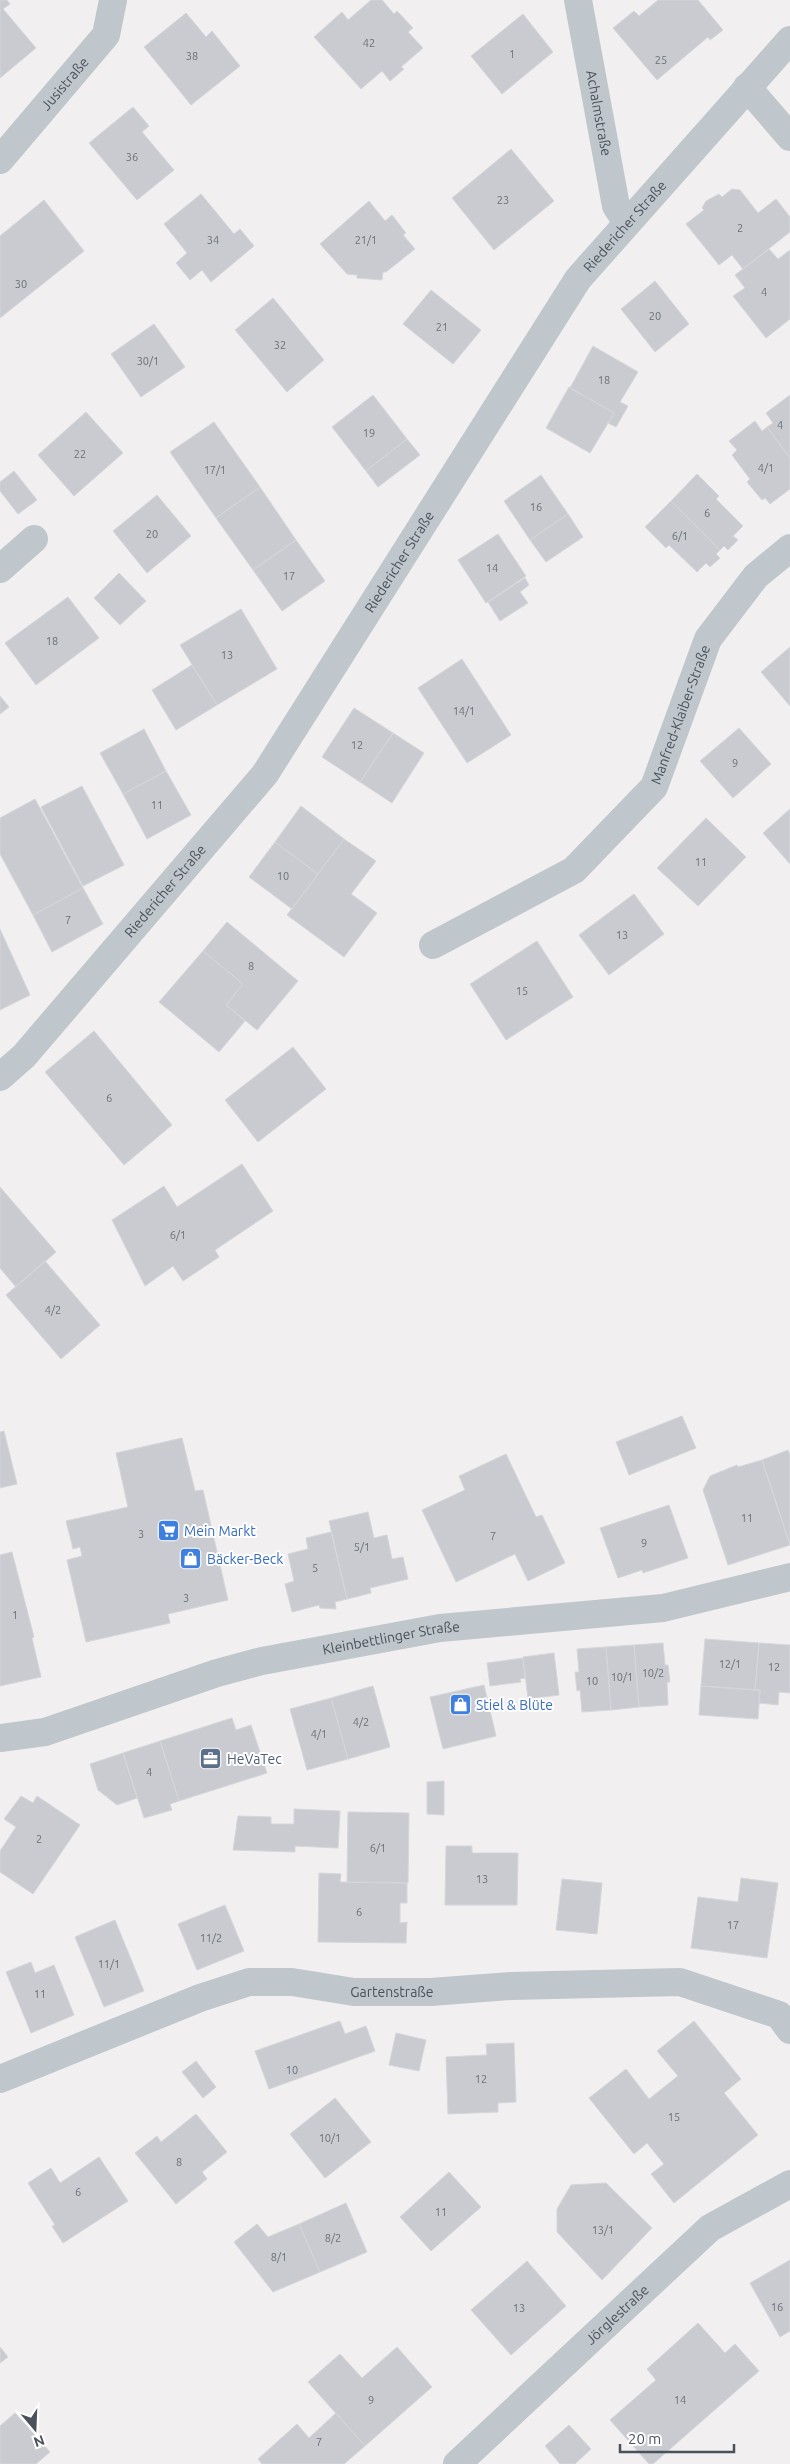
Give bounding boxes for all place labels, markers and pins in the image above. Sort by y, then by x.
supermarket icon: Mein Markt [156,1519,180,1543]
place label: Mein Markt [184,1523,256,1539]
shop icon: Bäcker-Beck [179,1547,203,1571]
place label: Bäcker-Beck [207,1551,283,1567]
shop icon: Stiel & Blüte [448,1693,472,1717]
place label: Stiel & Blüte [476,1697,553,1713]
office icon: HeVaTec [199,1747,223,1771]
place label: HeVaTec [227,1751,282,1767]

